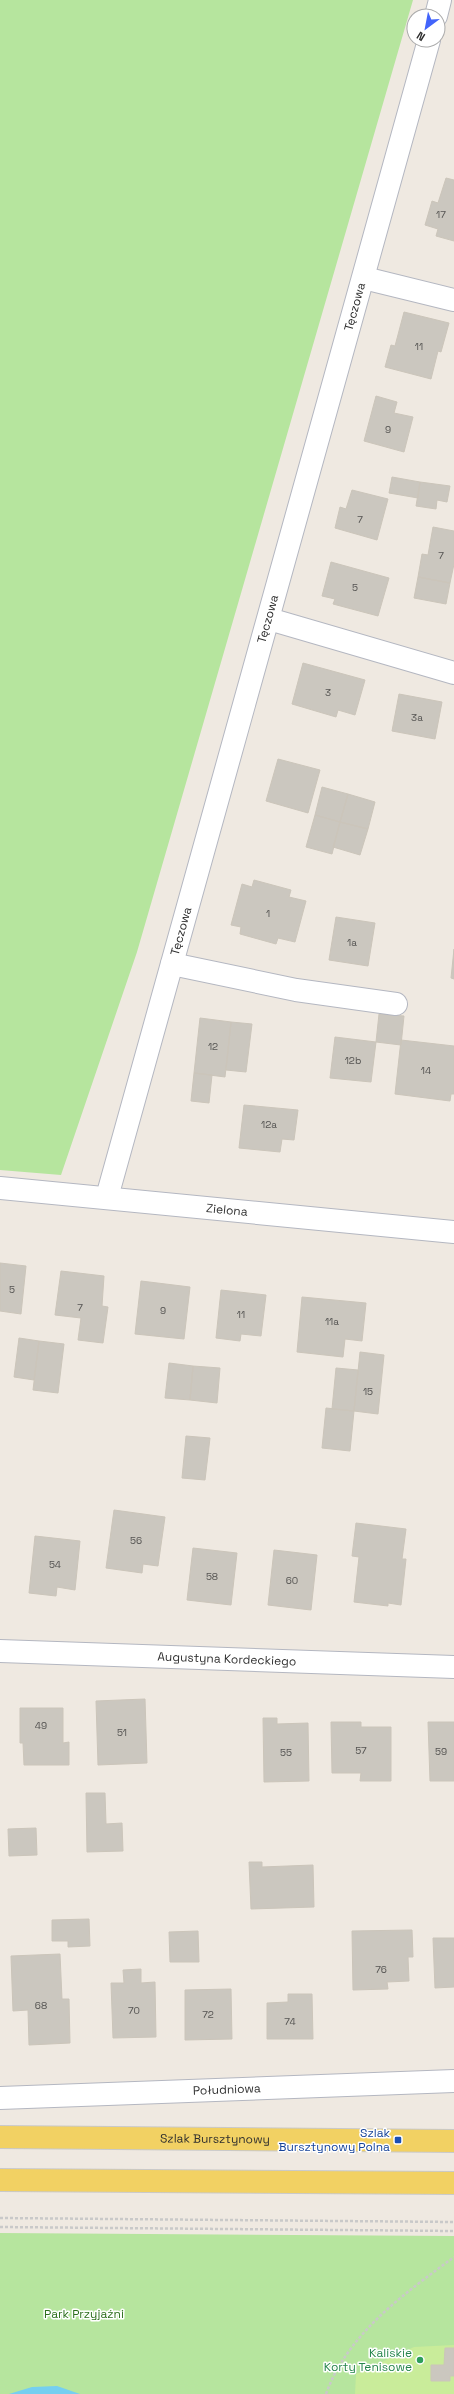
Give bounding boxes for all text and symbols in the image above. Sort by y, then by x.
north arrow [406,8,446,48]
text: N [414,29,428,44]
house number: 17 [436,208,446,221]
street label: Tęczowa [340,281,369,333]
house number: 11 [415,340,423,353]
house number: 9 [385,423,391,436]
house number: 7 [357,513,363,526]
house number: 7 [438,549,444,562]
house number: 5 [352,581,358,594]
street label: Tęczowa [253,593,282,645]
house number: 3 [325,686,331,699]
house number: 3a [411,711,423,724]
street label: Tęczowa [167,905,195,957]
house number: 1 [266,907,270,920]
house number: 1a [347,936,357,949]
house number: 12 [208,1040,218,1053]
house number: 12b [345,1054,361,1067]
house number: 14 [421,1064,431,1077]
house number: 12a [261,1118,277,1131]
street label: Zielona [205,1200,249,1220]
house number: 5 [9,1283,15,1296]
house number: 7 [77,1301,83,1314]
house number: 9 [160,1304,166,1317]
house number: 11 [237,1308,245,1321]
house number: 11a [325,1315,339,1328]
house number: 15 [363,1385,373,1398]
house number: 56 [130,1534,142,1547]
house number: 54 [49,1558,61,1571]
house number: 58 [206,1570,218,1583]
house number: 60 [286,1574,298,1587]
street label: Augustyna Kordeckiego [157,1649,297,1669]
house number: 49 [35,1719,47,1732]
house number: 51 [117,1726,127,1739]
house number: 57 [355,1744,367,1757]
house number: 59 [435,1745,447,1758]
house number: 55 [280,1746,292,1759]
house number: 76 [375,1963,387,1976]
house number: 68 [35,1999,47,2012]
house number: 70 [128,2004,140,2017]
house number: 72 [202,2008,214,2021]
house number: 74 [284,2015,296,2028]
street label: Południowa [193,2080,261,2099]
place label: Szlak Bursztynowy Polna [279,2125,391,2155]
street label: Szlak Bursztynowy [160,2130,270,2147]
marker: Szlak Bursztynowy Polna [393,2135,403,2145]
park label: Park Przyjaźni [44,2306,124,2322]
place label: Kaliskie Korty Tenisowe [324,2345,412,2375]
marker: Kaliskie Korty Tenisowe [415,2355,425,2365]

